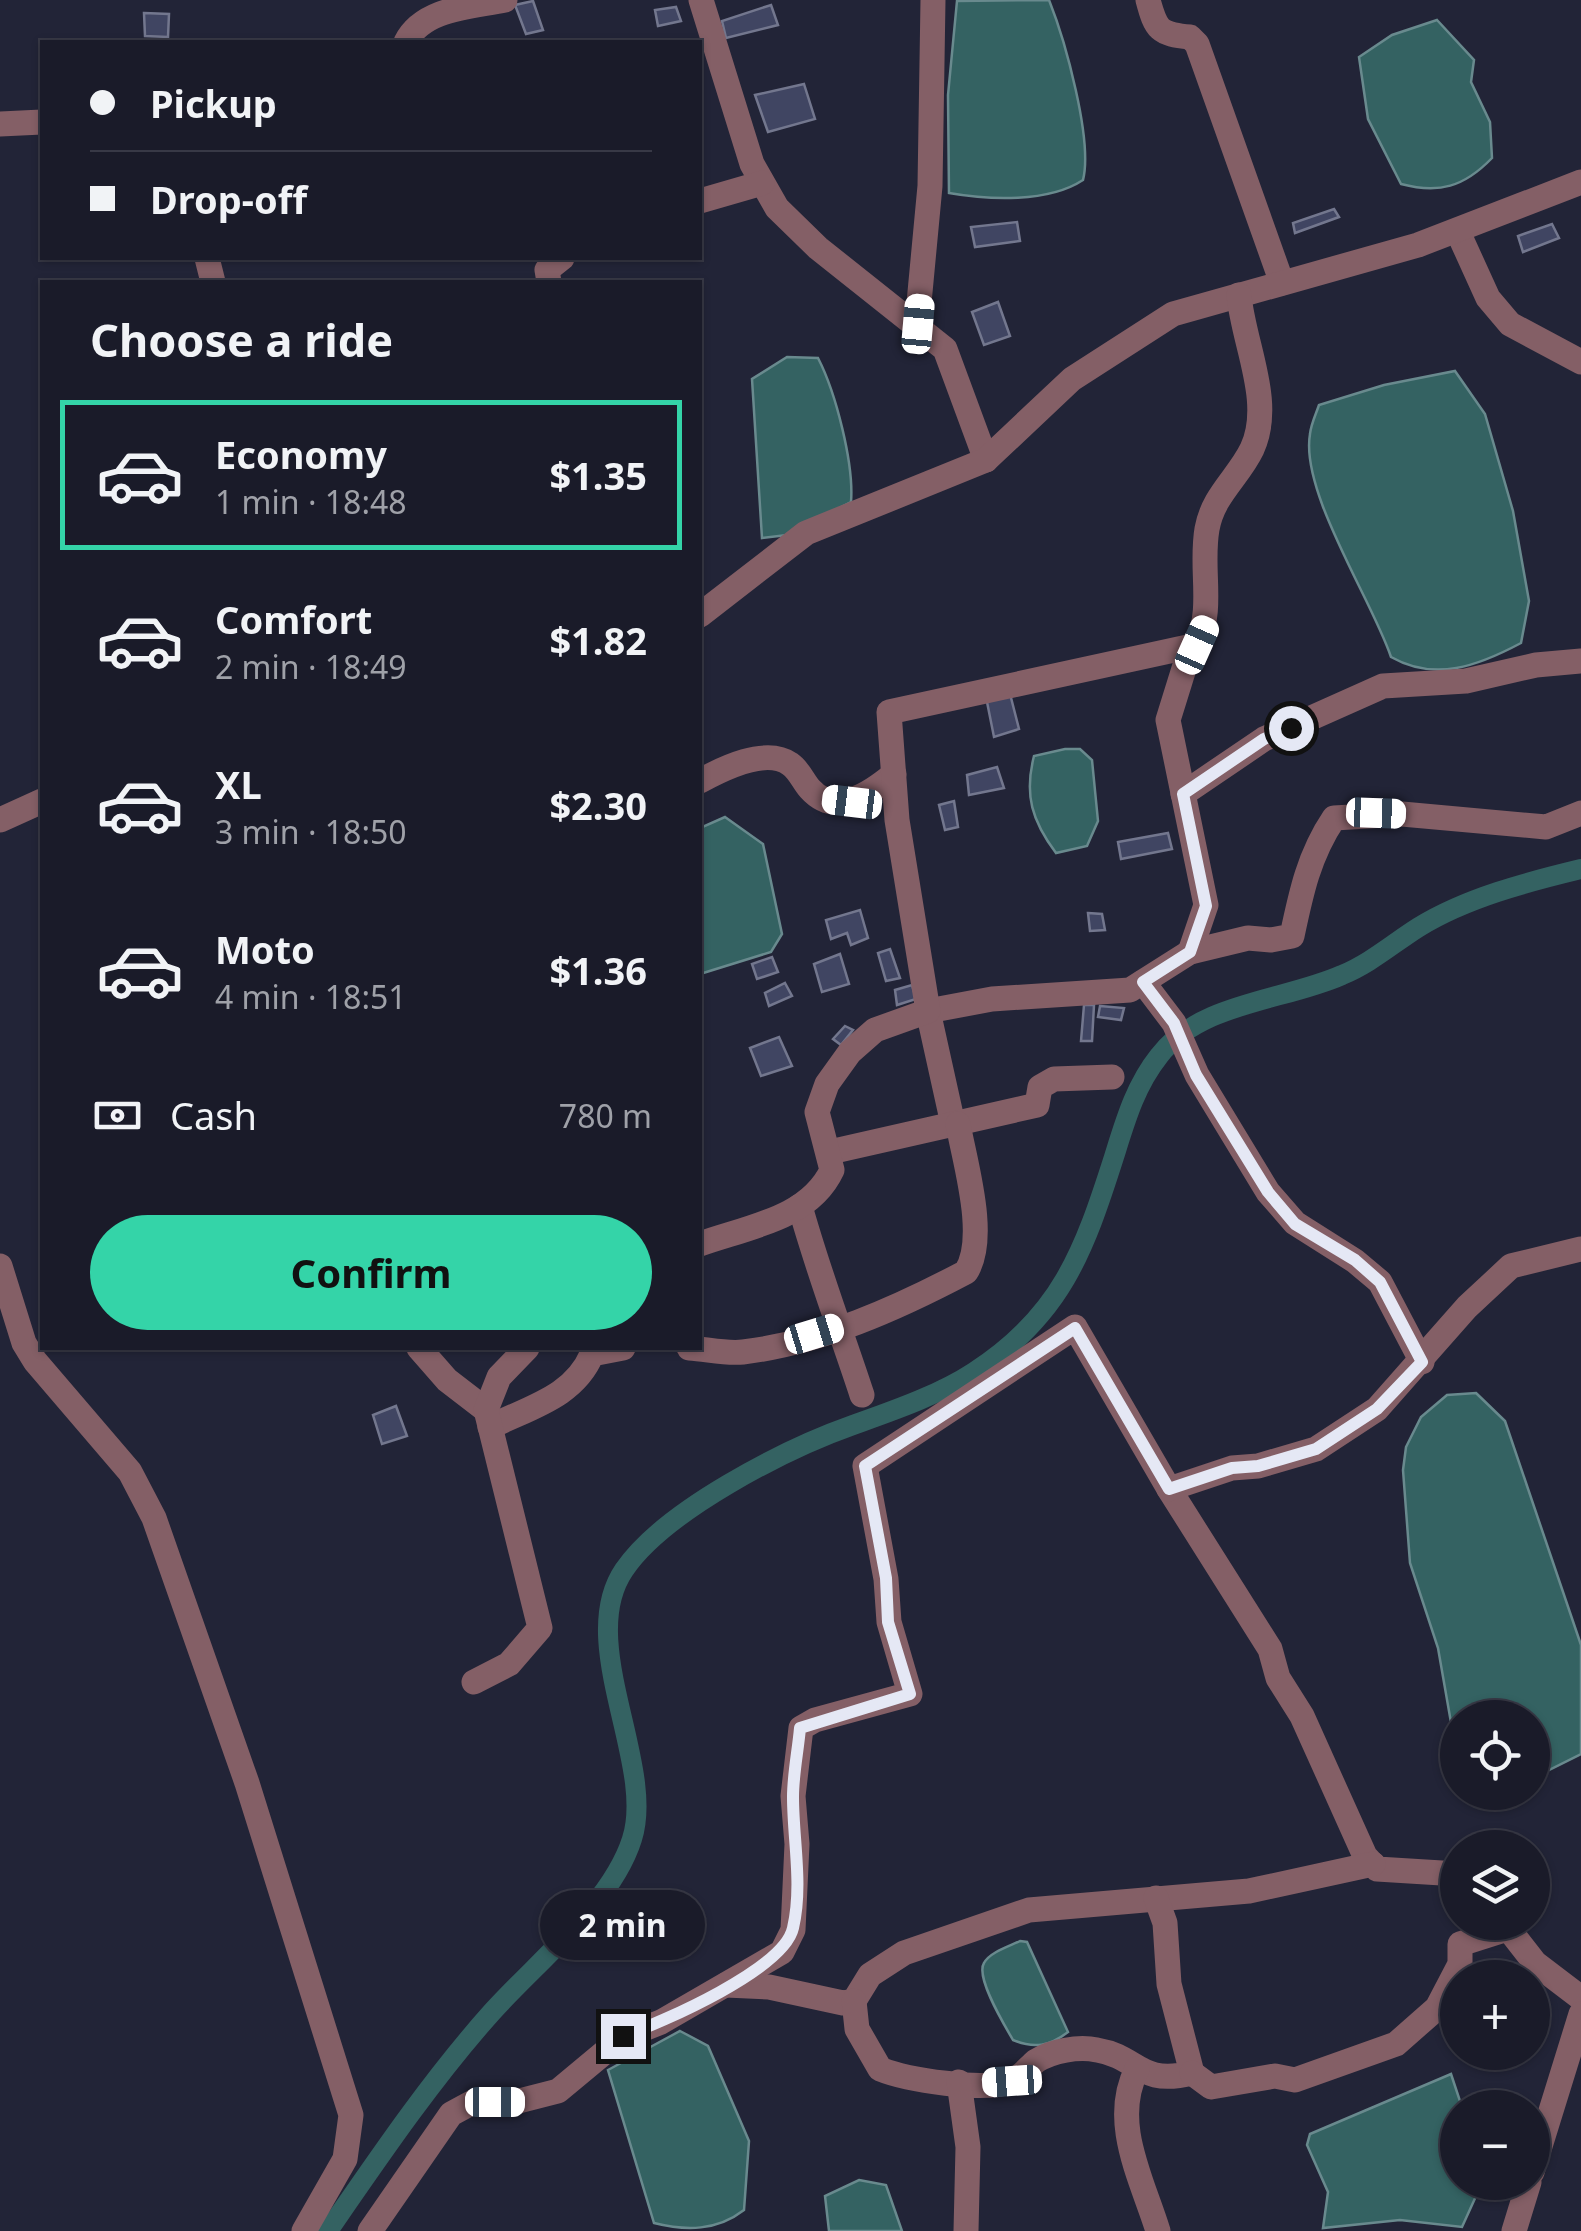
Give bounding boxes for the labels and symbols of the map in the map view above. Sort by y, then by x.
car [900,293,936,355]
car [1171,611,1223,679]
route start [1269,706,1314,751]
car [820,783,884,821]
car [1345,797,1407,829]
car [781,1311,847,1357]
callout: 2 min [540,1891,706,1961]
route end [601,2014,646,2059]
car [981,2064,1043,2098]
car [465,2087,525,2117]

